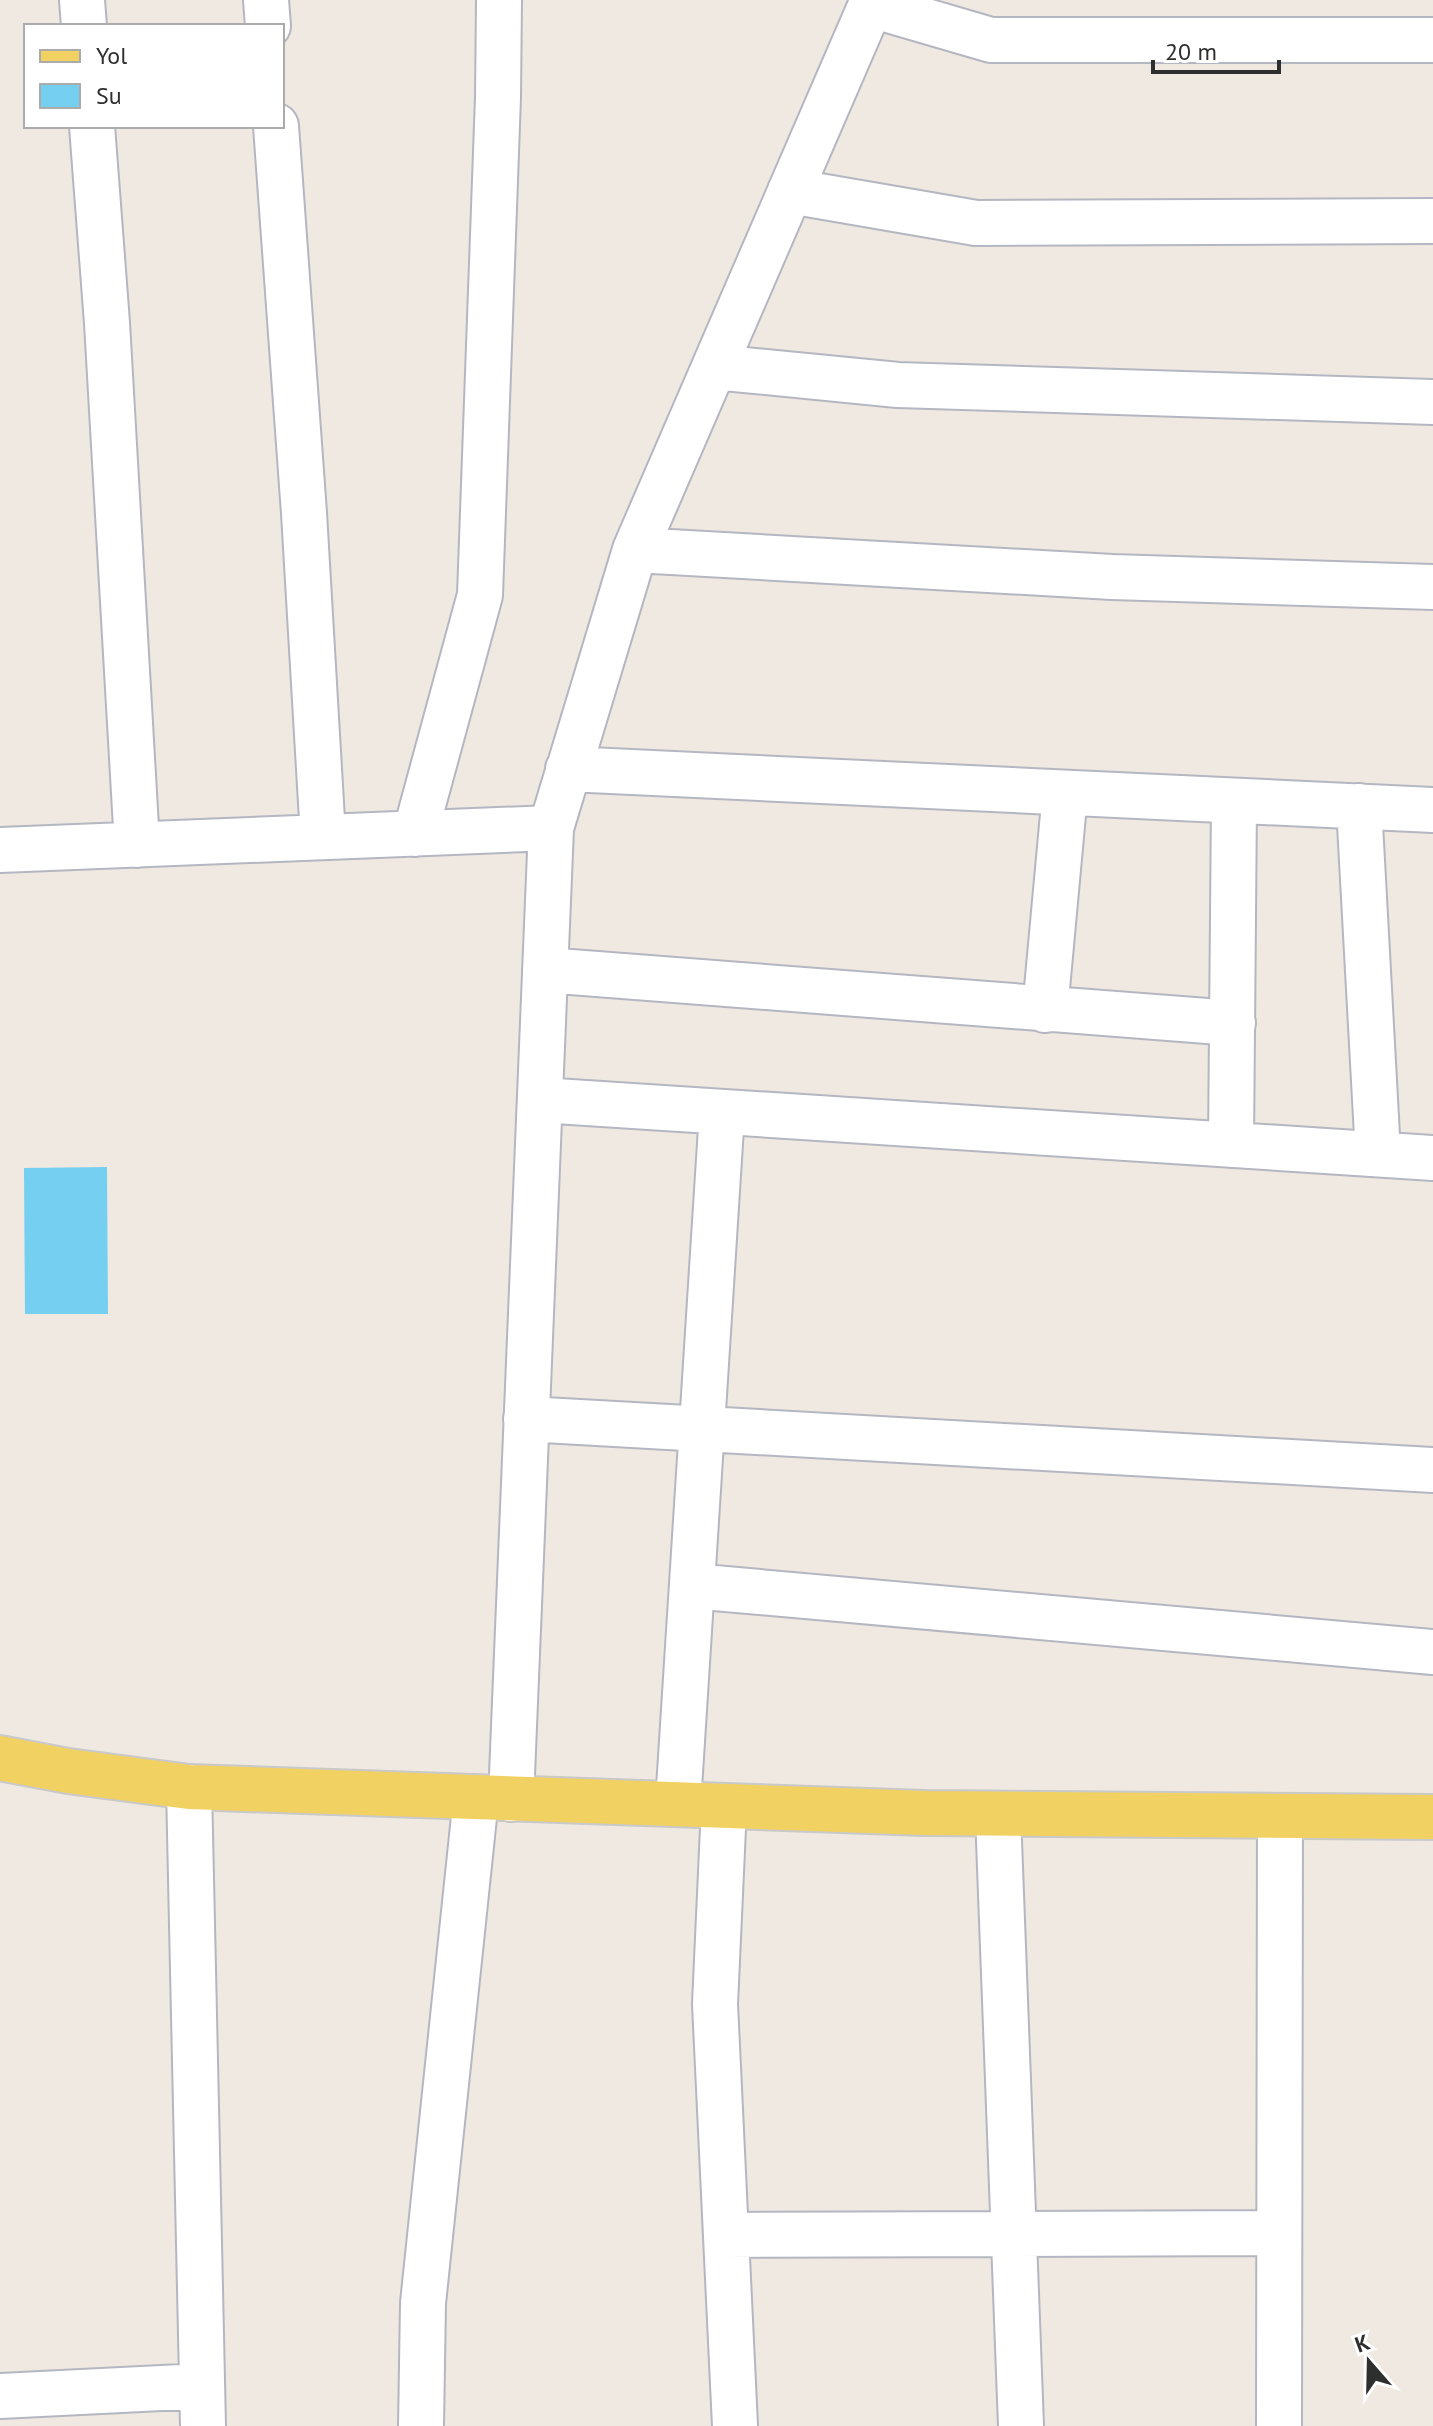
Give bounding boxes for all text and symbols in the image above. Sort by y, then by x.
legend [24,24,284,128]
scale bar [1153,24,1279,74]
text: 20 m [1165,36,1217,67]
text: Yol [96,40,127,71]
text: Su [96,80,122,111]
north arrow [1329,2322,1409,2402]
text: K [1351,2328,1374,2359]

